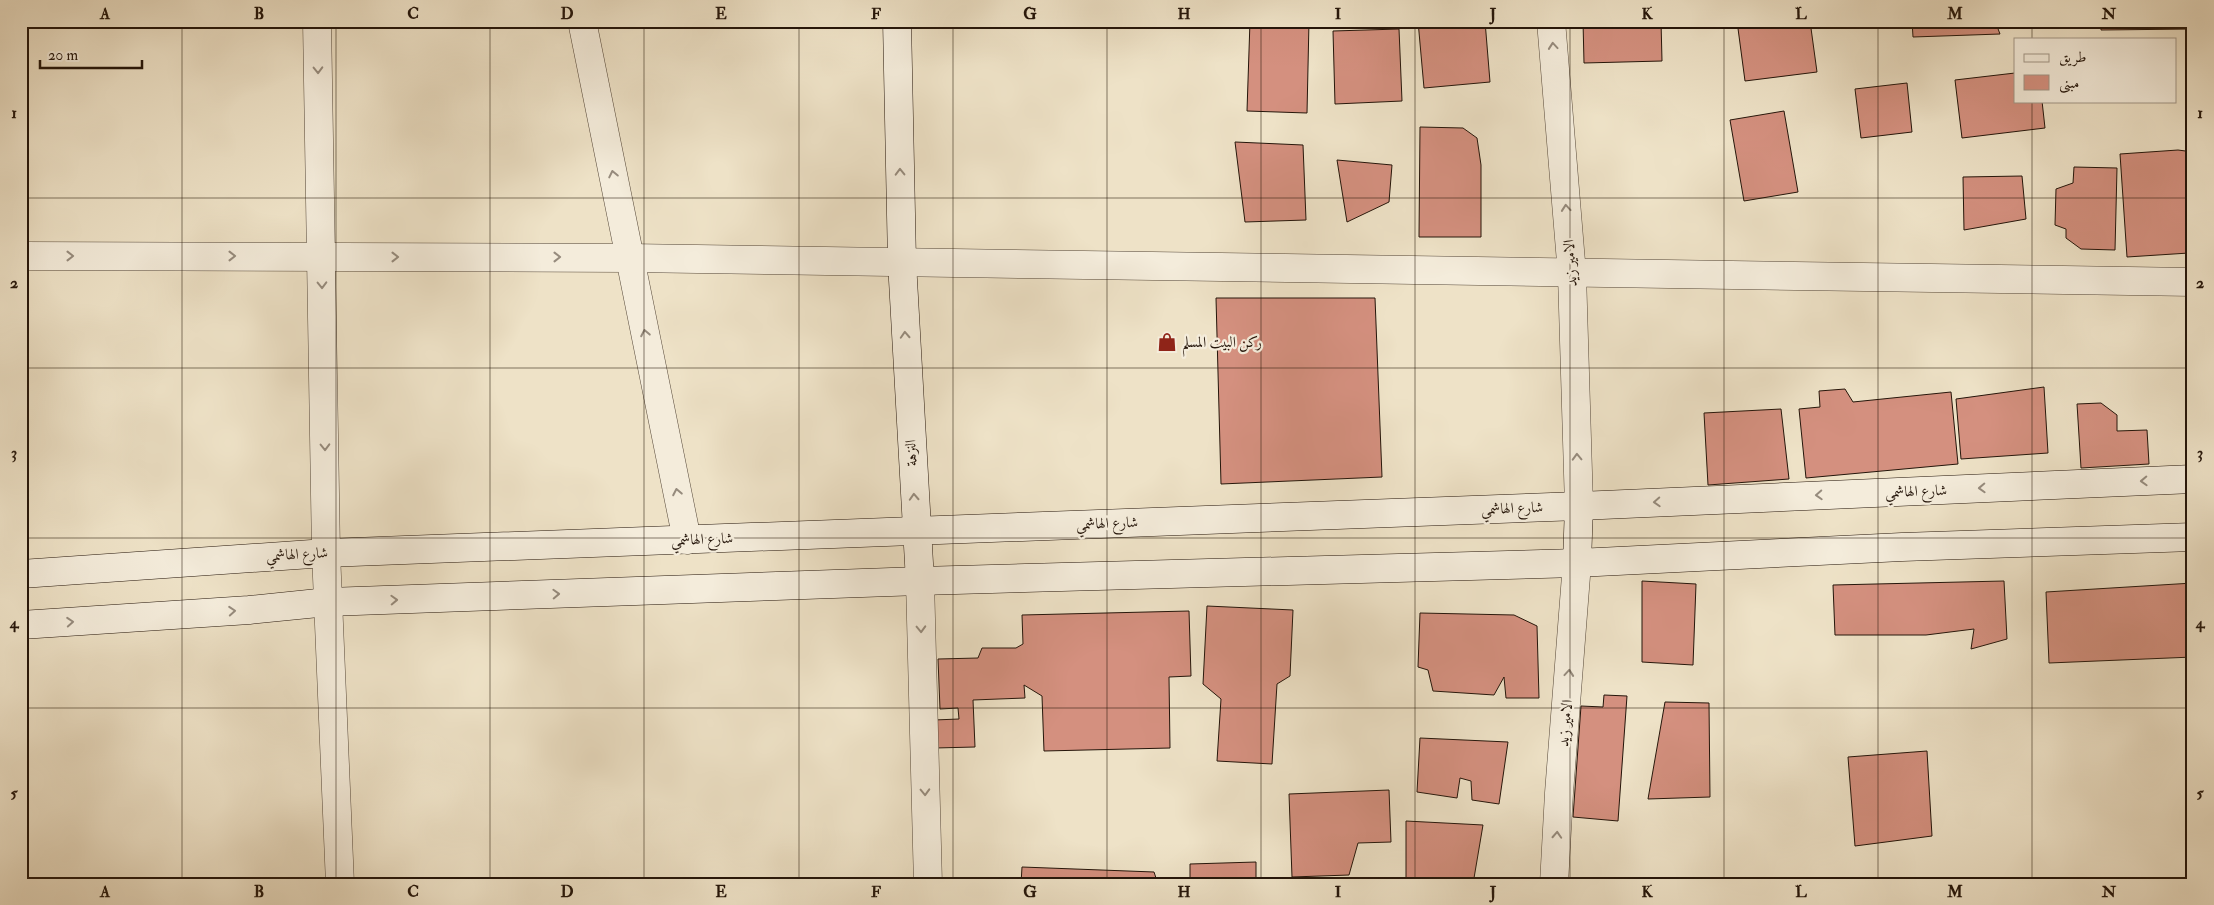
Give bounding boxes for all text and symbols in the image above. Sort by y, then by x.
text: A [99,4,111,24]
text: B [254,4,264,24]
text: C [407,4,419,24]
text: D [560,4,574,24]
text: E [715,4,727,24]
text: F [871,4,881,24]
text: G [1023,4,1037,24]
text: H [1177,4,1191,24]
text: I [1335,4,1342,24]
text: J [1489,4,1497,25]
text: K [1641,4,1653,24]
text: L [1795,4,1807,24]
text: M [1946,4,1963,24]
text: N [2101,4,2117,24]
scale bar [40,38,142,70]
legend [2014,38,2176,102]
one-way arrow [1548,41,1559,49]
text: 20 m [48,46,78,65]
text: طريق [2059,48,2086,67]
one-way arrow [312,66,323,74]
text: مبنى [2059,74,2079,94]
text: 1 [11,103,17,123]
text: 1 [2197,103,2203,123]
one-way arrow [895,168,905,176]
one-way arrow [608,169,618,178]
one-way arrow [1561,203,1572,211]
street label: الامير زيد [1559,239,1582,287]
one-way arrow [66,251,74,261]
one-way arrow [229,251,237,261]
one-way arrow [392,252,399,262]
one-way arrow [554,252,562,263]
text: 2 [10,273,18,293]
text: 2 [2196,273,2204,293]
one-way arrow [316,281,327,289]
one-way arrow [640,329,651,338]
one-way arrow [900,331,911,339]
shop icon: ركن البيت المسلم [1156,331,1178,353]
place label: ركن البيت المسلم [1182,333,1262,357]
street label: النزهة [901,439,922,467]
text: 3 [11,443,17,463]
text: 3 [2197,443,2203,463]
one-way arrow [319,444,330,452]
one-way arrow [1572,453,1583,461]
one-way arrow [2140,475,2148,486]
street label: شارع الهاشمي [1885,481,1948,506]
one-way arrow [1977,482,1985,493]
one-way arrow [672,488,683,497]
one-way arrow [1815,489,1823,500]
one-way arrow [908,493,919,501]
one-way arrow [1653,497,1661,508]
street label: شارع الهاشمي [1481,498,1544,523]
street label: شارع الهاشمي [1076,513,1139,538]
street label: شارع الهاشمي [671,529,734,554]
street label: شارع الهاشمي [266,543,329,570]
one-way arrow [553,589,561,599]
one-way arrow [390,595,398,605]
one-way arrow [228,606,236,617]
text: 4 [9,613,20,633]
text: 4 [2195,613,2206,633]
one-way arrow [66,617,74,628]
one-way arrow [916,626,926,634]
one-way arrow [1563,669,1574,677]
street label: الامير زيد [1554,699,1577,747]
text: 5 [10,783,18,803]
text: 5 [2196,783,2204,803]
one-way arrow [920,788,930,796]
one-way arrow [1551,831,1562,839]
text: A [99,882,111,902]
text: B [254,882,264,902]
text: C [407,882,419,902]
text: D [560,882,574,902]
text: E [715,882,727,902]
text: F [871,882,881,902]
text: G [1023,882,1037,902]
text: H [1177,882,1191,902]
text: I [1335,882,1342,902]
text: J [1489,882,1497,903]
text: K [1641,882,1653,902]
text: L [1795,882,1807,902]
text: M [1946,882,1963,902]
text: N [2101,882,2117,902]

